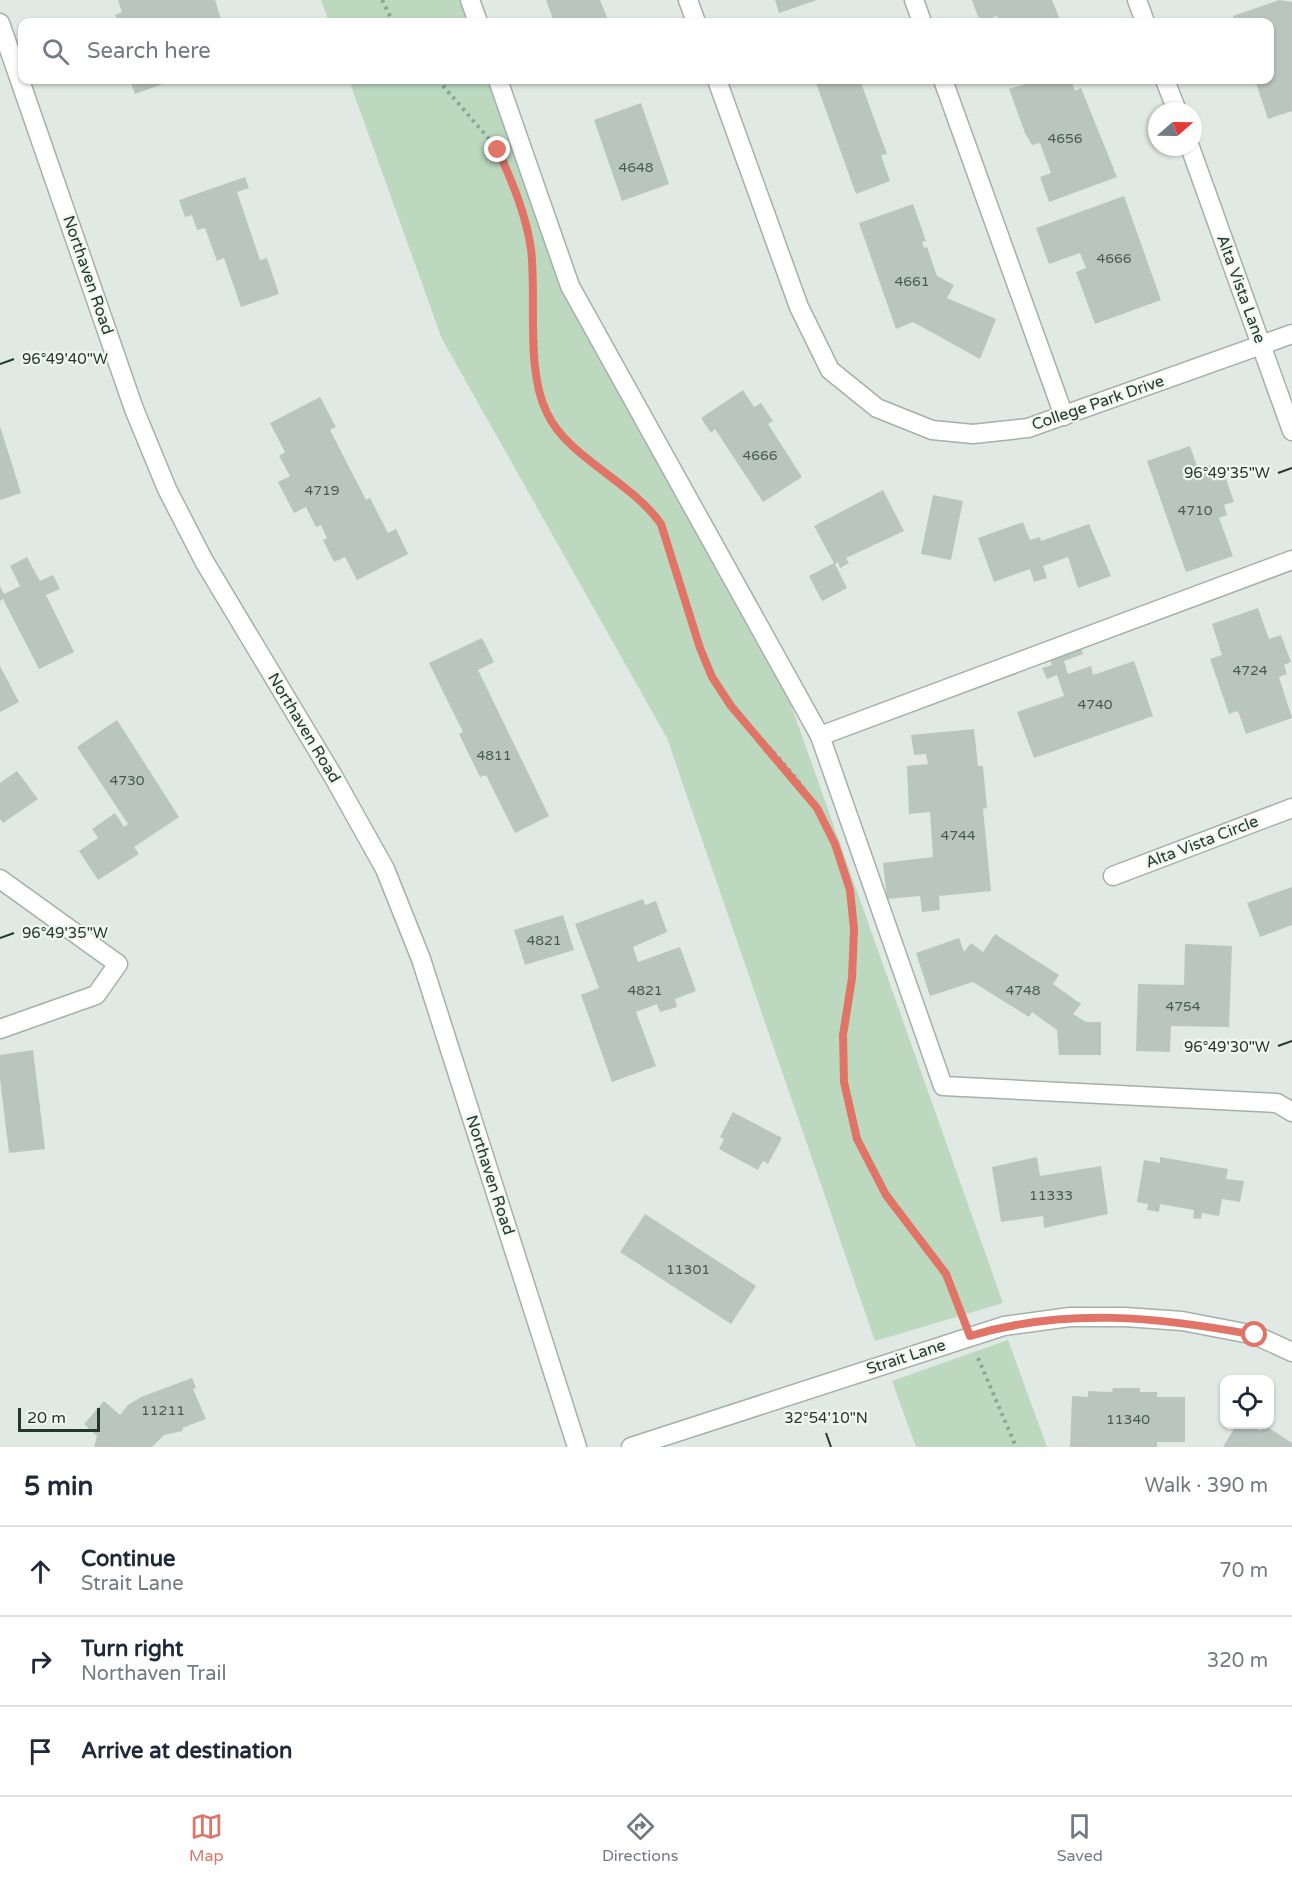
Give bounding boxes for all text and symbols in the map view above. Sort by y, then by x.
search box [18,18,1274,84]
icon: search [39,35,72,68]
text: Search here [87,38,211,64]
north arrow [1148,102,1202,156]
house number: 4656 [1047,130,1083,147]
route end [484,136,510,162]
house number: 4648 [618,159,654,176]
street label: Northaven Road [58,213,118,337]
street label: Alta Vista Lane [1212,232,1270,346]
house number: 4666 [1096,250,1132,267]
house number: 4661 [894,273,930,290]
text: 96°49'40"W [22,350,108,368]
street label: College Park Drive [1029,371,1167,435]
house number: 4666 [742,447,778,464]
text: 96°49'35"W [1184,464,1270,482]
house number: 4719 [304,482,340,499]
house number: 4710 [1177,502,1213,519]
house number: 4724 [1232,662,1268,679]
street label: Northaven Road [263,669,345,787]
house number: 4740 [1077,696,1113,713]
house number: 4811 [476,747,512,764]
house number: 4730 [109,772,145,789]
street label: Alta Vista Circle [1143,811,1261,873]
house number: 4744 [940,827,976,844]
text: 96°49'35"W [22,924,108,942]
house number: 4821 [526,932,562,949]
house number: 4821 [627,982,663,999]
house number: 4748 [1005,982,1041,999]
house number: 4754 [1165,998,1201,1015]
text: 96°49'30"W [1184,1038,1270,1056]
street label: Northaven Road [461,1113,519,1237]
house number: 11333 [1029,1187,1073,1204]
house number: 11301 [666,1261,710,1278]
route start [1241,1321,1267,1347]
street label: Strait Lane [864,1335,948,1379]
map controls [1220,1375,1274,1429]
button: locate [1220,1375,1274,1429]
house number: 11211 [141,1402,185,1419]
scale bar [18,1405,100,1432]
text: 20 m [27,1408,66,1428]
text: 32°54'10"N [784,1409,868,1427]
house number: 11340 [1106,1411,1150,1428]
text: 5 min [24,1471,93,1502]
text: Walk · 390 m [1145,1474,1268,1498]
text: Continue [81,1546,176,1572]
icon: ahead [24,1555,57,1588]
text: 70 m [1219,1559,1268,1583]
text: Strait Lane [81,1572,184,1596]
text: Turn right [81,1636,183,1662]
icon: right [24,1645,57,1678]
text: 320 m [1207,1649,1268,1673]
text: Northaven Trail [81,1662,226,1686]
icon: arrive [24,1735,57,1768]
text: Arrive at destination [81,1738,292,1764]
tab: Map [189,1810,224,1866]
tab: Directions [602,1810,678,1866]
tab: Saved [1057,1810,1103,1866]

